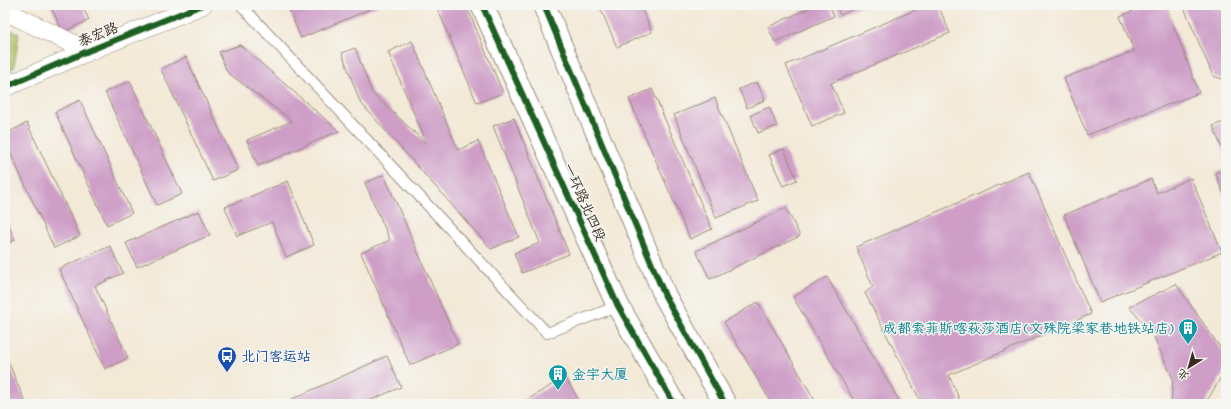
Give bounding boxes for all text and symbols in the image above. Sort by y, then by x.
street label: 泰宏路 [76,19,121,51]
street label: 一环路北四段 [559,160,609,244]
building icon: 成都索菲斯喀萩莎酒店(文殊院梁家巷地铁站店) [1177,317,1199,345]
place label: 成都索菲斯喀萩莎酒店(文殊院梁家巷地铁站店) [883,320,1174,338]
bus stop icon: 北门客运站 [216,345,238,373]
north arrow [1169,347,1209,387]
place label: 北门客运站 [241,348,311,366]
building icon: 金宇大厦 [547,363,569,391]
text: 北 [1175,365,1192,383]
place label: 金宇大厦 [572,366,628,384]

